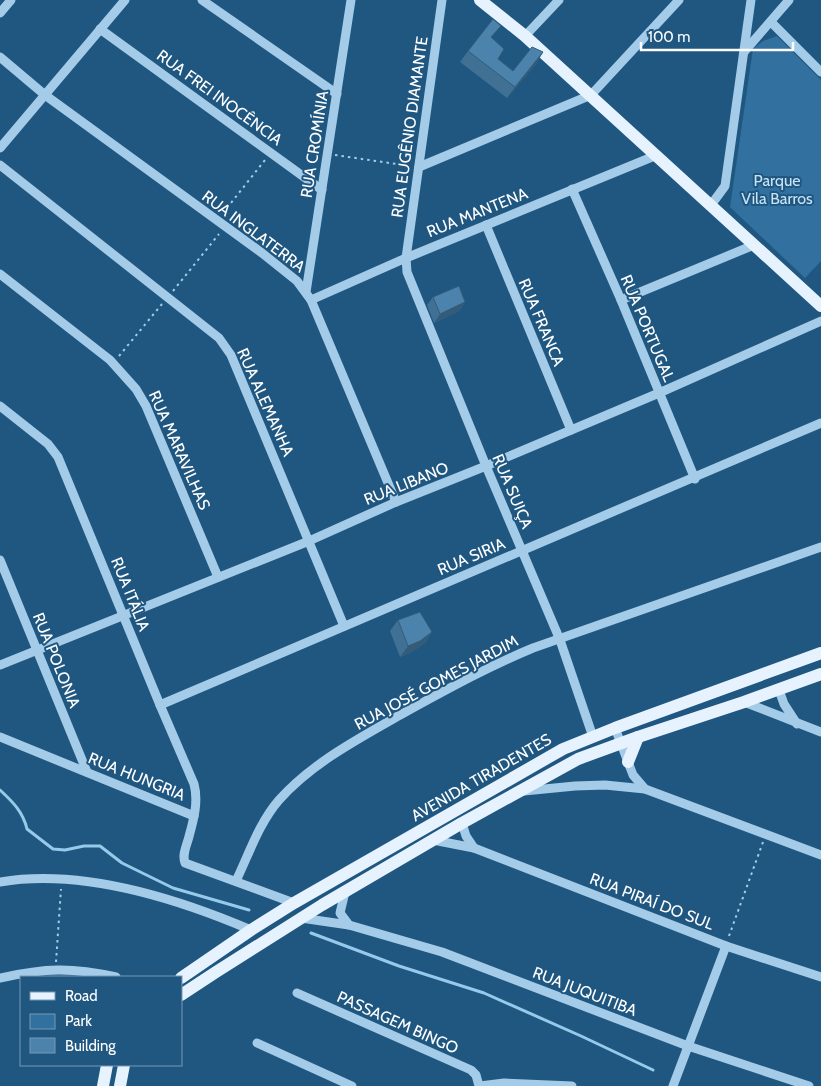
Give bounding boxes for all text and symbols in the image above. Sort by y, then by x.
scale bar [641,20,794,52]
text: 100 m [648,28,690,46]
street label: RUA EUGÊNIO DIAMANTE [387,35,432,219]
street label: RUA FREI INOCÊNCIA [153,46,286,149]
street label: RUA CROMÍNIA [297,89,332,199]
park label: Parque Vila Barros [741,171,813,208]
street label: RUA MANTENA [424,184,531,241]
street label: RUA INGLATERRA [198,186,309,276]
street label: RUA PORTUGAL [617,272,679,384]
street label: RUA FRANCA [515,276,569,369]
street label: RUA ALEMANHA [233,345,298,459]
street label: RUA MARAVILHAS [145,388,214,513]
street label: RUA SUIÇA [488,451,537,531]
street label: RUA LIBANO [361,458,451,509]
street label: RUA SIRIA [435,534,508,579]
street label: RUA ITÁLIA [107,554,154,634]
street label: RUA POLONIA [29,610,84,711]
street label: RUA JOSÉ GOMES JARDIM [351,631,521,734]
street label: AVENIDA TIRADENTES [408,730,555,825]
street label: RUA HUNGRIA [86,748,188,805]
street label: RUA PIRAÍ DO SUL [587,869,717,934]
street label: RUA JUQUITIBA [530,963,640,1020]
legend [20,976,182,1066]
text: Road [65,987,98,1005]
street label: PASSAGEM BINGO [334,987,461,1058]
text: Park [65,1012,92,1030]
text: Building [65,1037,116,1055]

